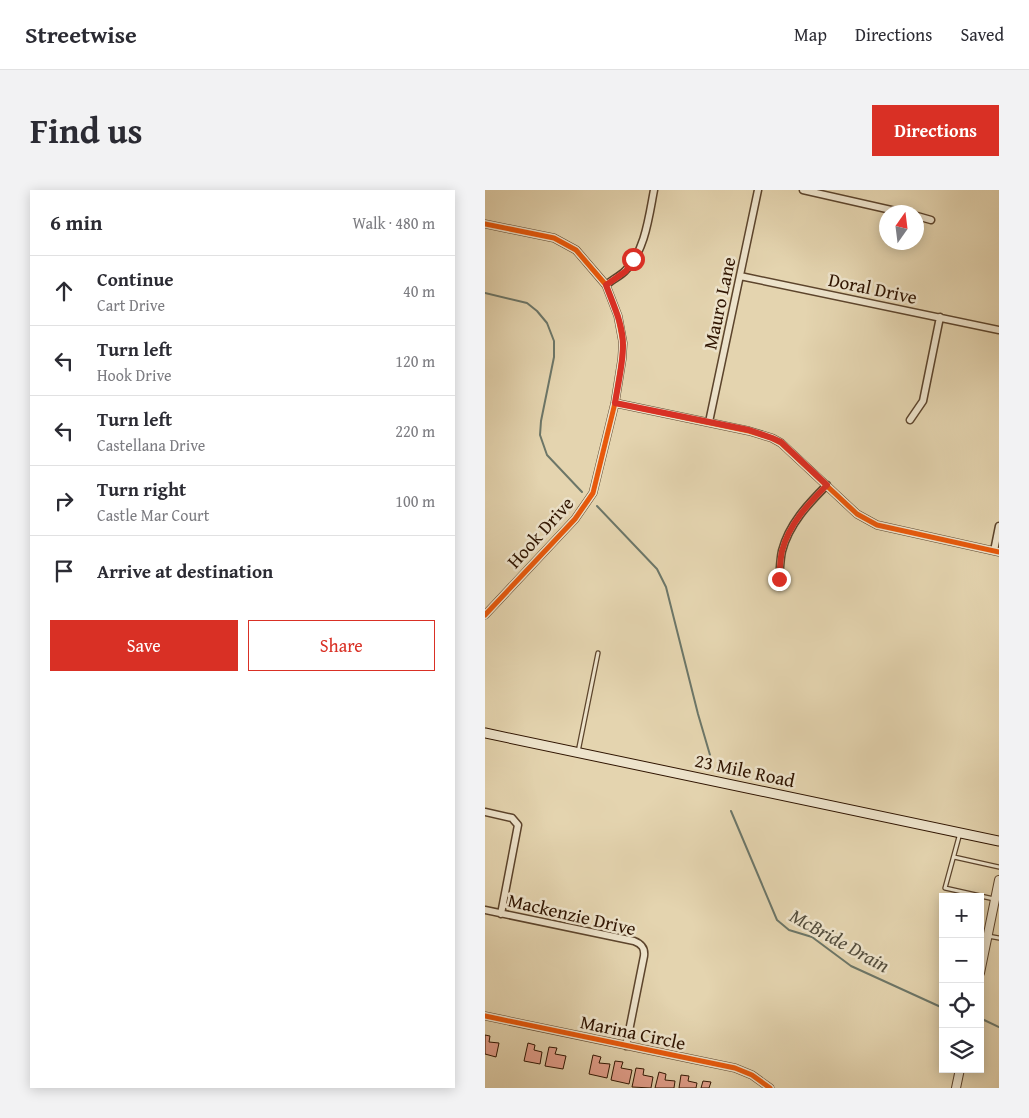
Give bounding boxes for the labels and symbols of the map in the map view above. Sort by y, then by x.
north arrow [879,205,924,250]
route start [622,248,645,271]
street label: Mauro Lane [696,254,742,352]
street label: Doral Drive [826,265,920,311]
street label: Hook Drive [500,490,580,574]
route end [768,568,791,591]
street label: 23 Mile Road [692,746,798,794]
street label: Mackenzie Drive [505,886,639,942]
water label: McBride Drain [785,901,895,979]
street label: Marina Circle [578,1007,688,1057]

